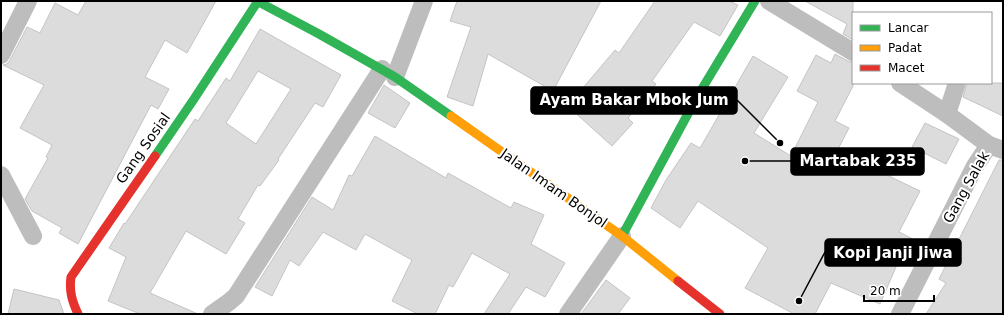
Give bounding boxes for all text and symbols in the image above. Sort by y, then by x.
legend [852,12,992,84]
text: Lancar [888,21,929,35]
text: Padat [888,41,922,55]
text: Macet [888,61,925,75]
callout: Ayam Bakar Mbok Jum [531,87,737,114]
text: Ayam Bakar Mbok Jum [539,91,729,109]
street label: Gang Sosial [113,110,173,186]
street label: Jalan Imam Bonjol [497,145,610,231]
street label: Gang Salak [940,147,993,226]
callout: Martabak 235 [791,148,924,175]
text: Martabak 235 [799,152,917,170]
callout: Kopi Janji Jiwa [825,239,961,266]
text: Kopi Janji Jiwa [833,244,953,262]
scale bar [864,277,934,303]
text: 20 m [870,284,901,298]

